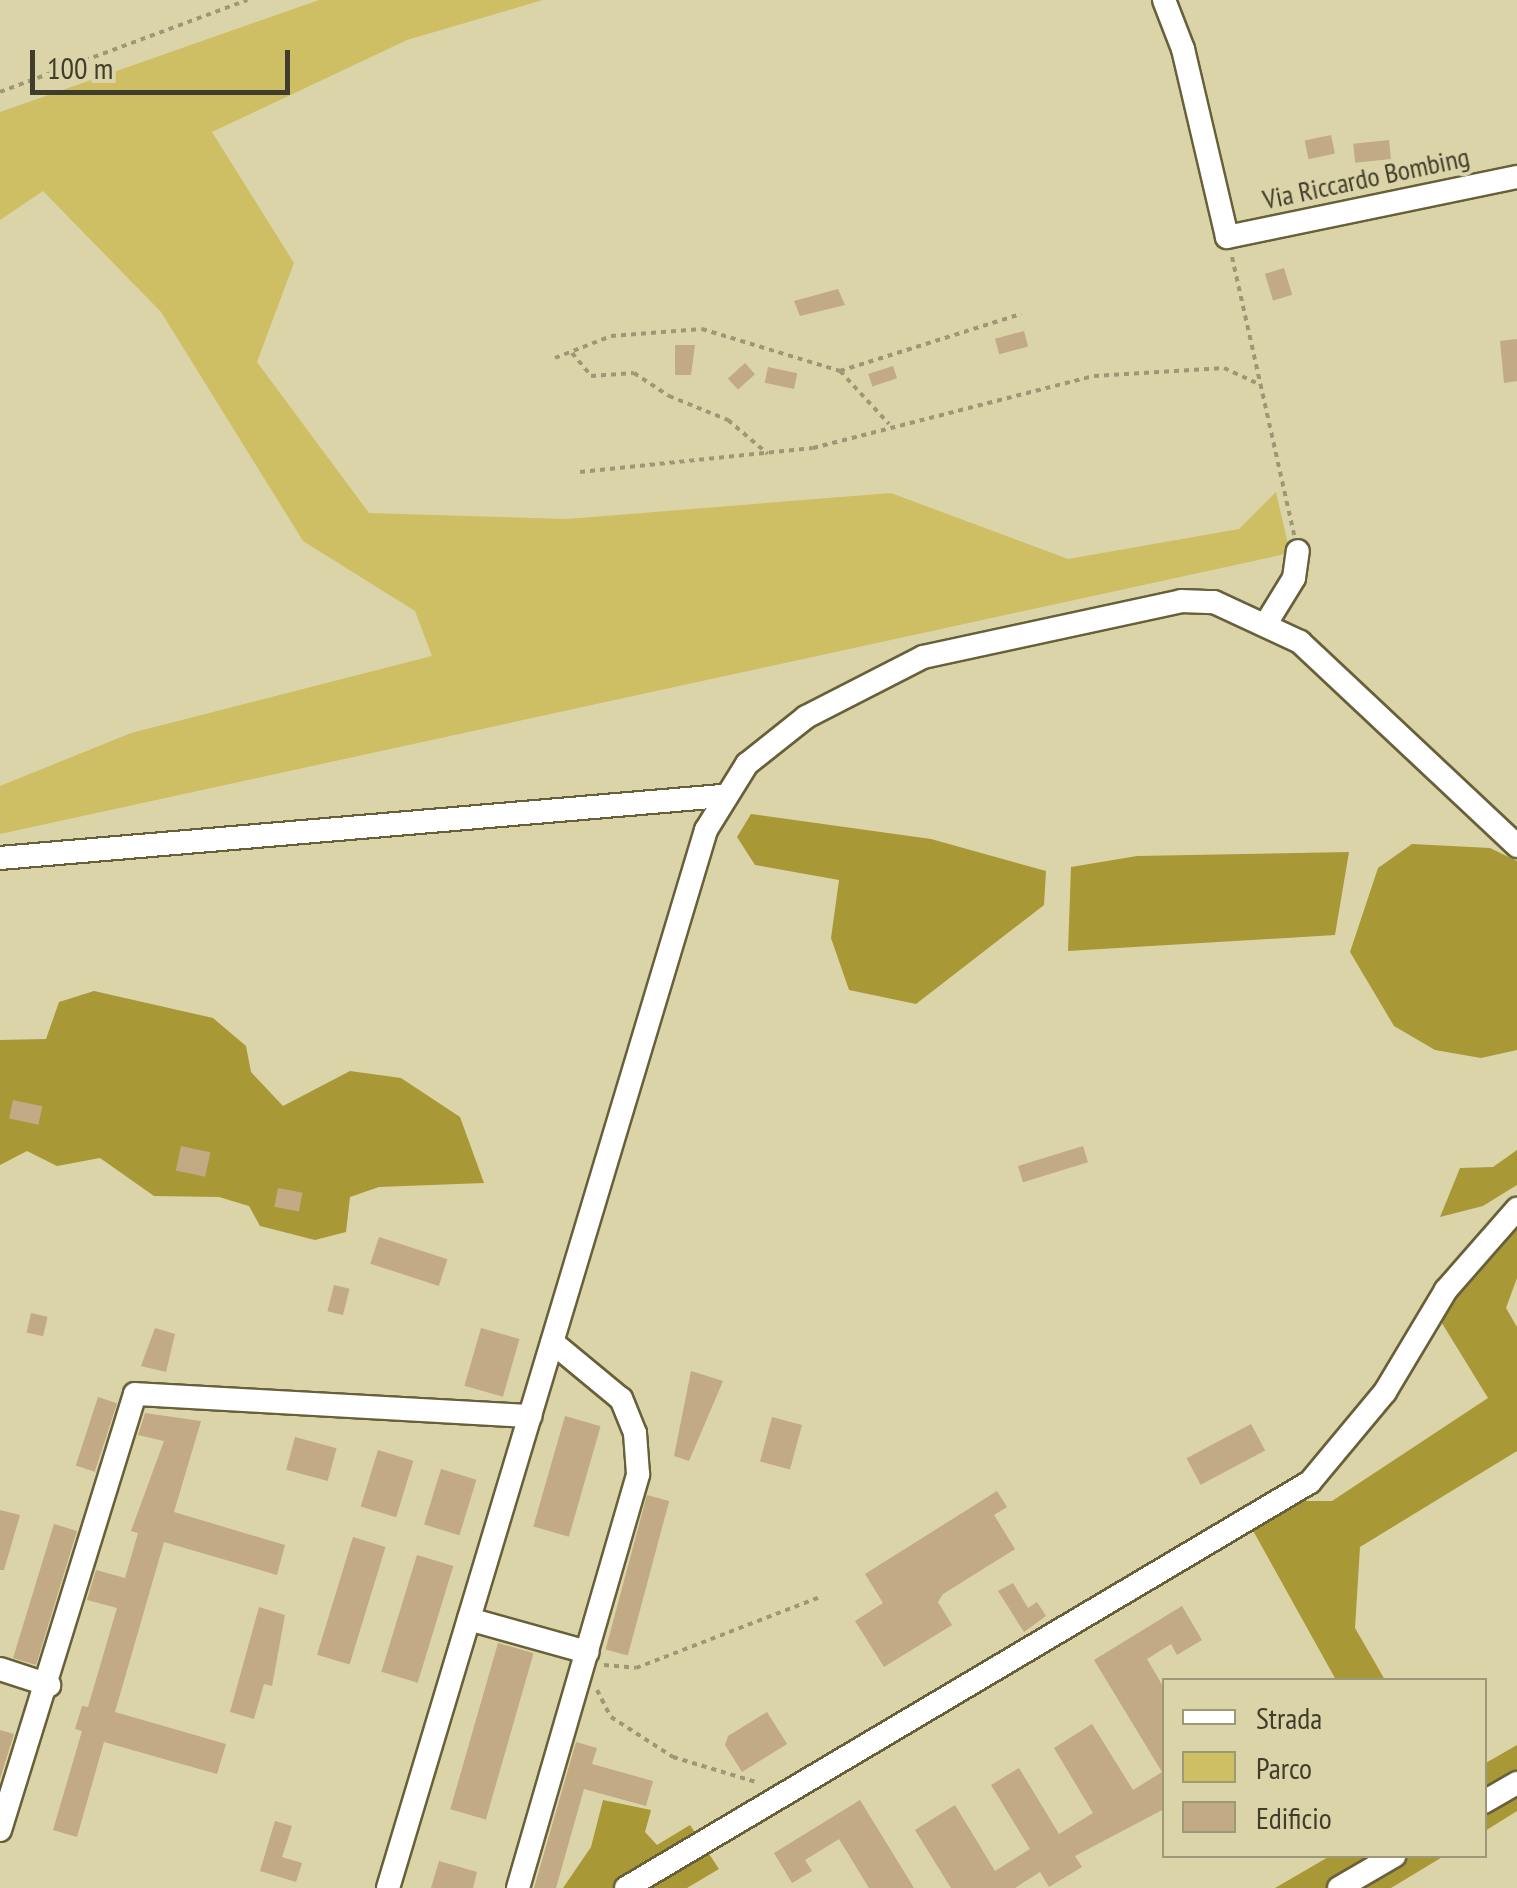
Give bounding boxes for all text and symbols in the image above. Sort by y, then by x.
scale bar [35,30,295,92]
text: 100 m [47,48,113,87]
street label: Via Riccardo Bombing [1260,140,1472,216]
legend [1162,1678,1487,1858]
text: Strada [1256,1698,1322,1737]
text: Parco [1256,1748,1312,1787]
text: Edificio [1256,1798,1332,1837]

